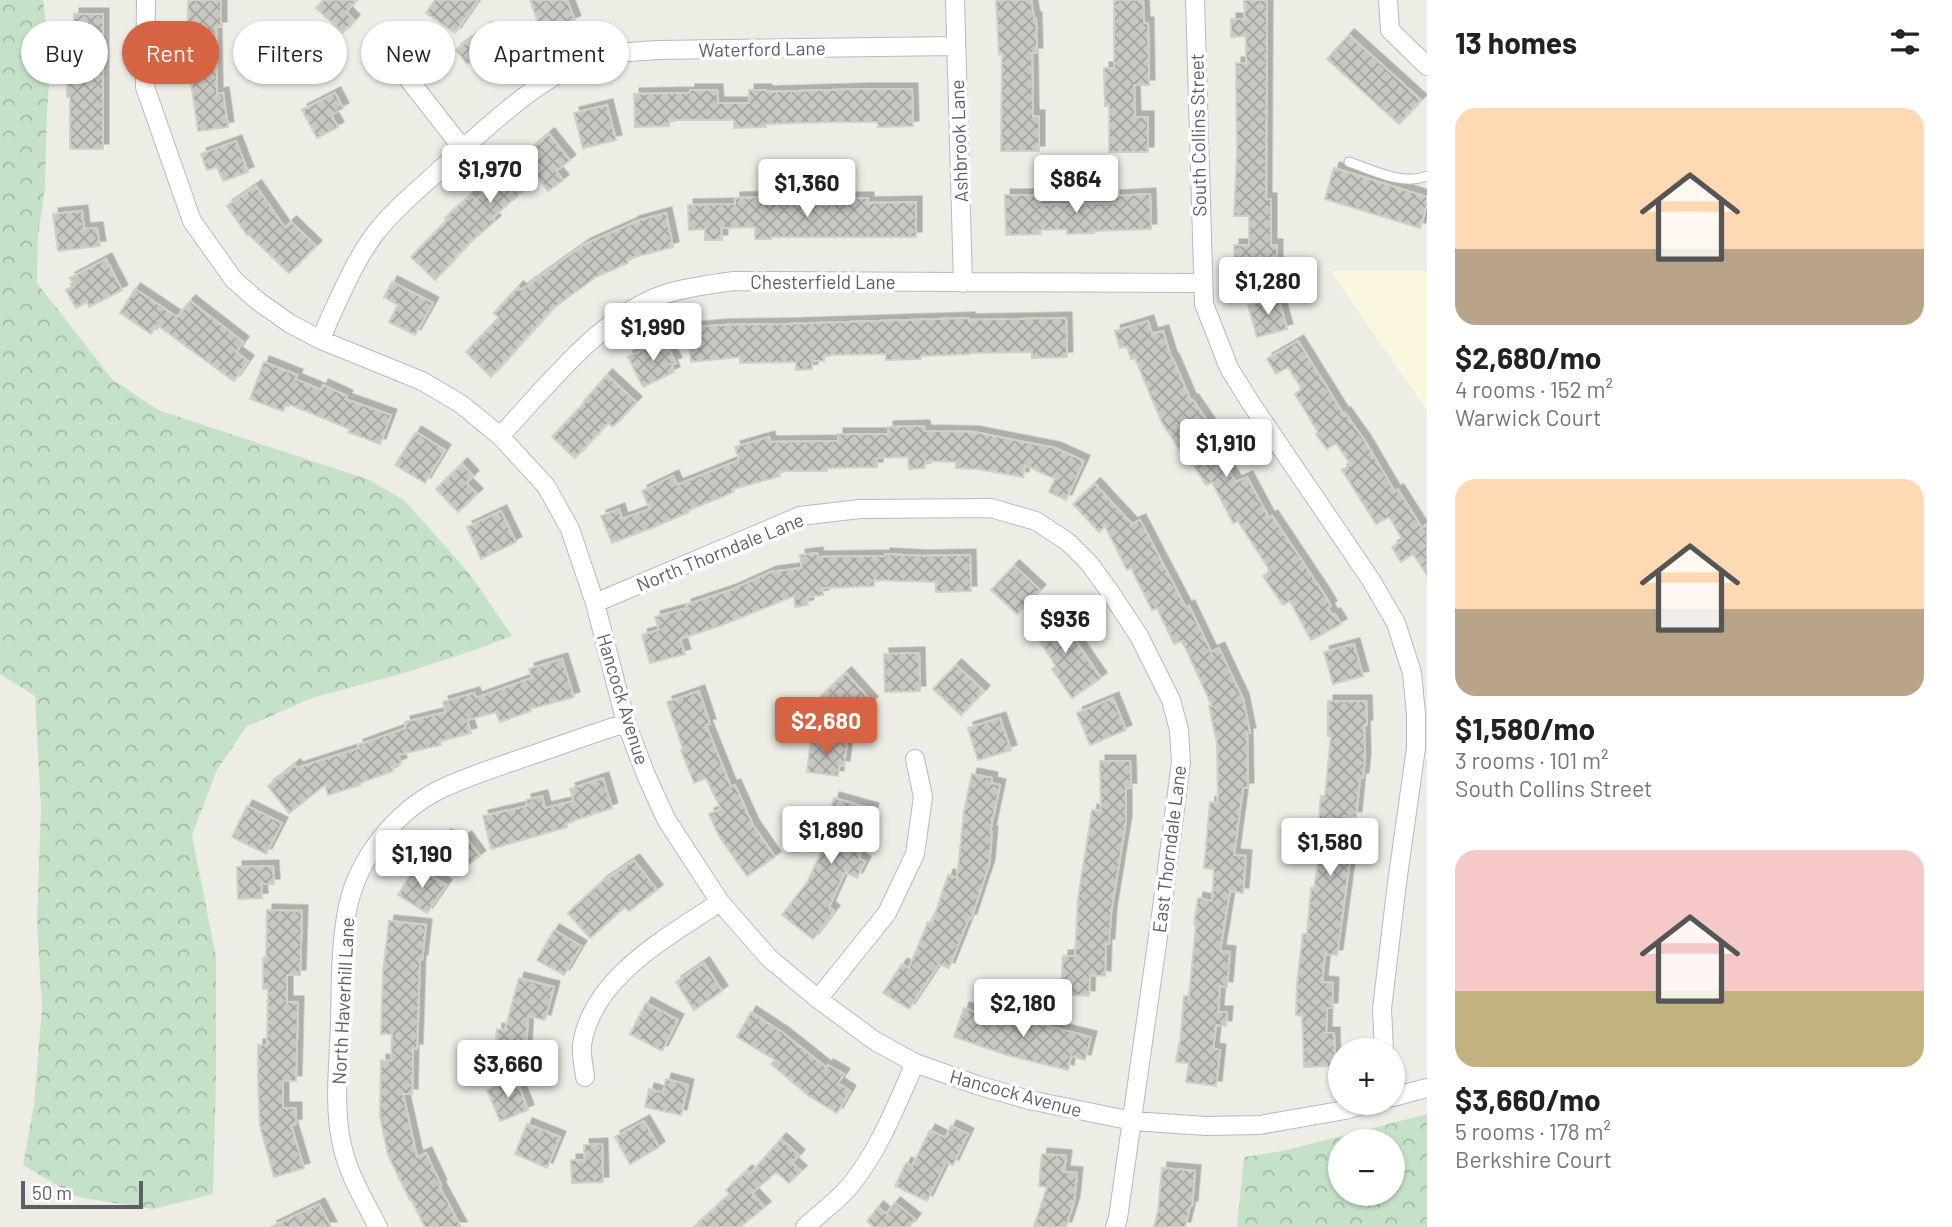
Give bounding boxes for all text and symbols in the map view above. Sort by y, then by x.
chip: Buy [21,21,108,84]
chip: Rent [122,21,219,84]
chip: Filters [233,21,347,84]
chip: New [361,21,455,84]
chip: Apartment [469,21,629,84]
icon: filters [1886,23,1924,61]
text: 13 homes [1455,24,1577,60]
street label: Waterford Lane [698,36,826,61]
street label: South Collins Street [1185,53,1210,217]
street label: Ashbrook Lane [945,79,972,203]
pin: $1,970 [433,146,547,205]
text: $1,970 [458,154,522,182]
icon: home [1627,154,1753,280]
pin: $864 [1035,156,1117,215]
pin: $1,360 [750,160,864,219]
text: $864 [1050,164,1102,192]
text: $1,360 [774,168,840,196]
pin: $1,280 [1211,258,1325,317]
text: $1,280 [1235,266,1301,294]
street label: Chesterfield Lane [750,270,896,293]
pin: $1,990 [596,304,710,363]
text: $1,990 [621,312,685,340]
text: $2,680/mo [1455,339,1601,375]
text: 4 rooms · 152 m² [1455,375,1613,403]
text: Warwick Court [1455,403,1601,431]
pin: $1,910 [1169,420,1283,479]
text: $1,910 [1196,428,1256,456]
street label: North Thorndale Lane [633,507,807,596]
icon: home [1627,525,1753,651]
pin: $936 [1024,596,1106,655]
text: $936 [1040,604,1090,632]
street label: Hancock Avenue [593,630,654,767]
pin: $2,680 [769,698,883,757]
text: $2,680 [791,706,861,734]
text: $1,580/mo [1455,710,1595,746]
text: 3 rooms · 101 m² [1455,746,1608,774]
street label: East Thorndale Lane [1147,764,1190,934]
text: South Collins Street [1455,774,1652,802]
pin: $1,890 [774,806,888,866]
text: $1,890 [798,815,864,843]
pin: $1,580 [1273,818,1387,878]
text: $1,580 [1297,827,1363,855]
pin: $1,190 [365,830,479,890]
text: $1,190 [392,839,452,867]
icon: home [1627,896,1753,1022]
street label: North Haverhill Lane [327,917,358,1085]
pin: $2,180 [966,979,1080,1039]
text: $2,180 [990,988,1056,1016]
map controls [1328,1038,1405,1206]
button: + [1328,1038,1405,1115]
pin: $3,660 [451,1040,565,1100]
text: $3,660 [473,1049,543,1077]
street label: Hancock Avenue [947,1064,1085,1121]
text: $3,660/mo [1455,1081,1601,1117]
text: 5 rooms · 178 m² [1455,1117,1611,1145]
button: − [1328,1129,1405,1206]
text: Berkshire Court [1455,1145,1612,1173]
scale bar [21,1178,144,1210]
text: 50 m [32,1181,72,1204]

